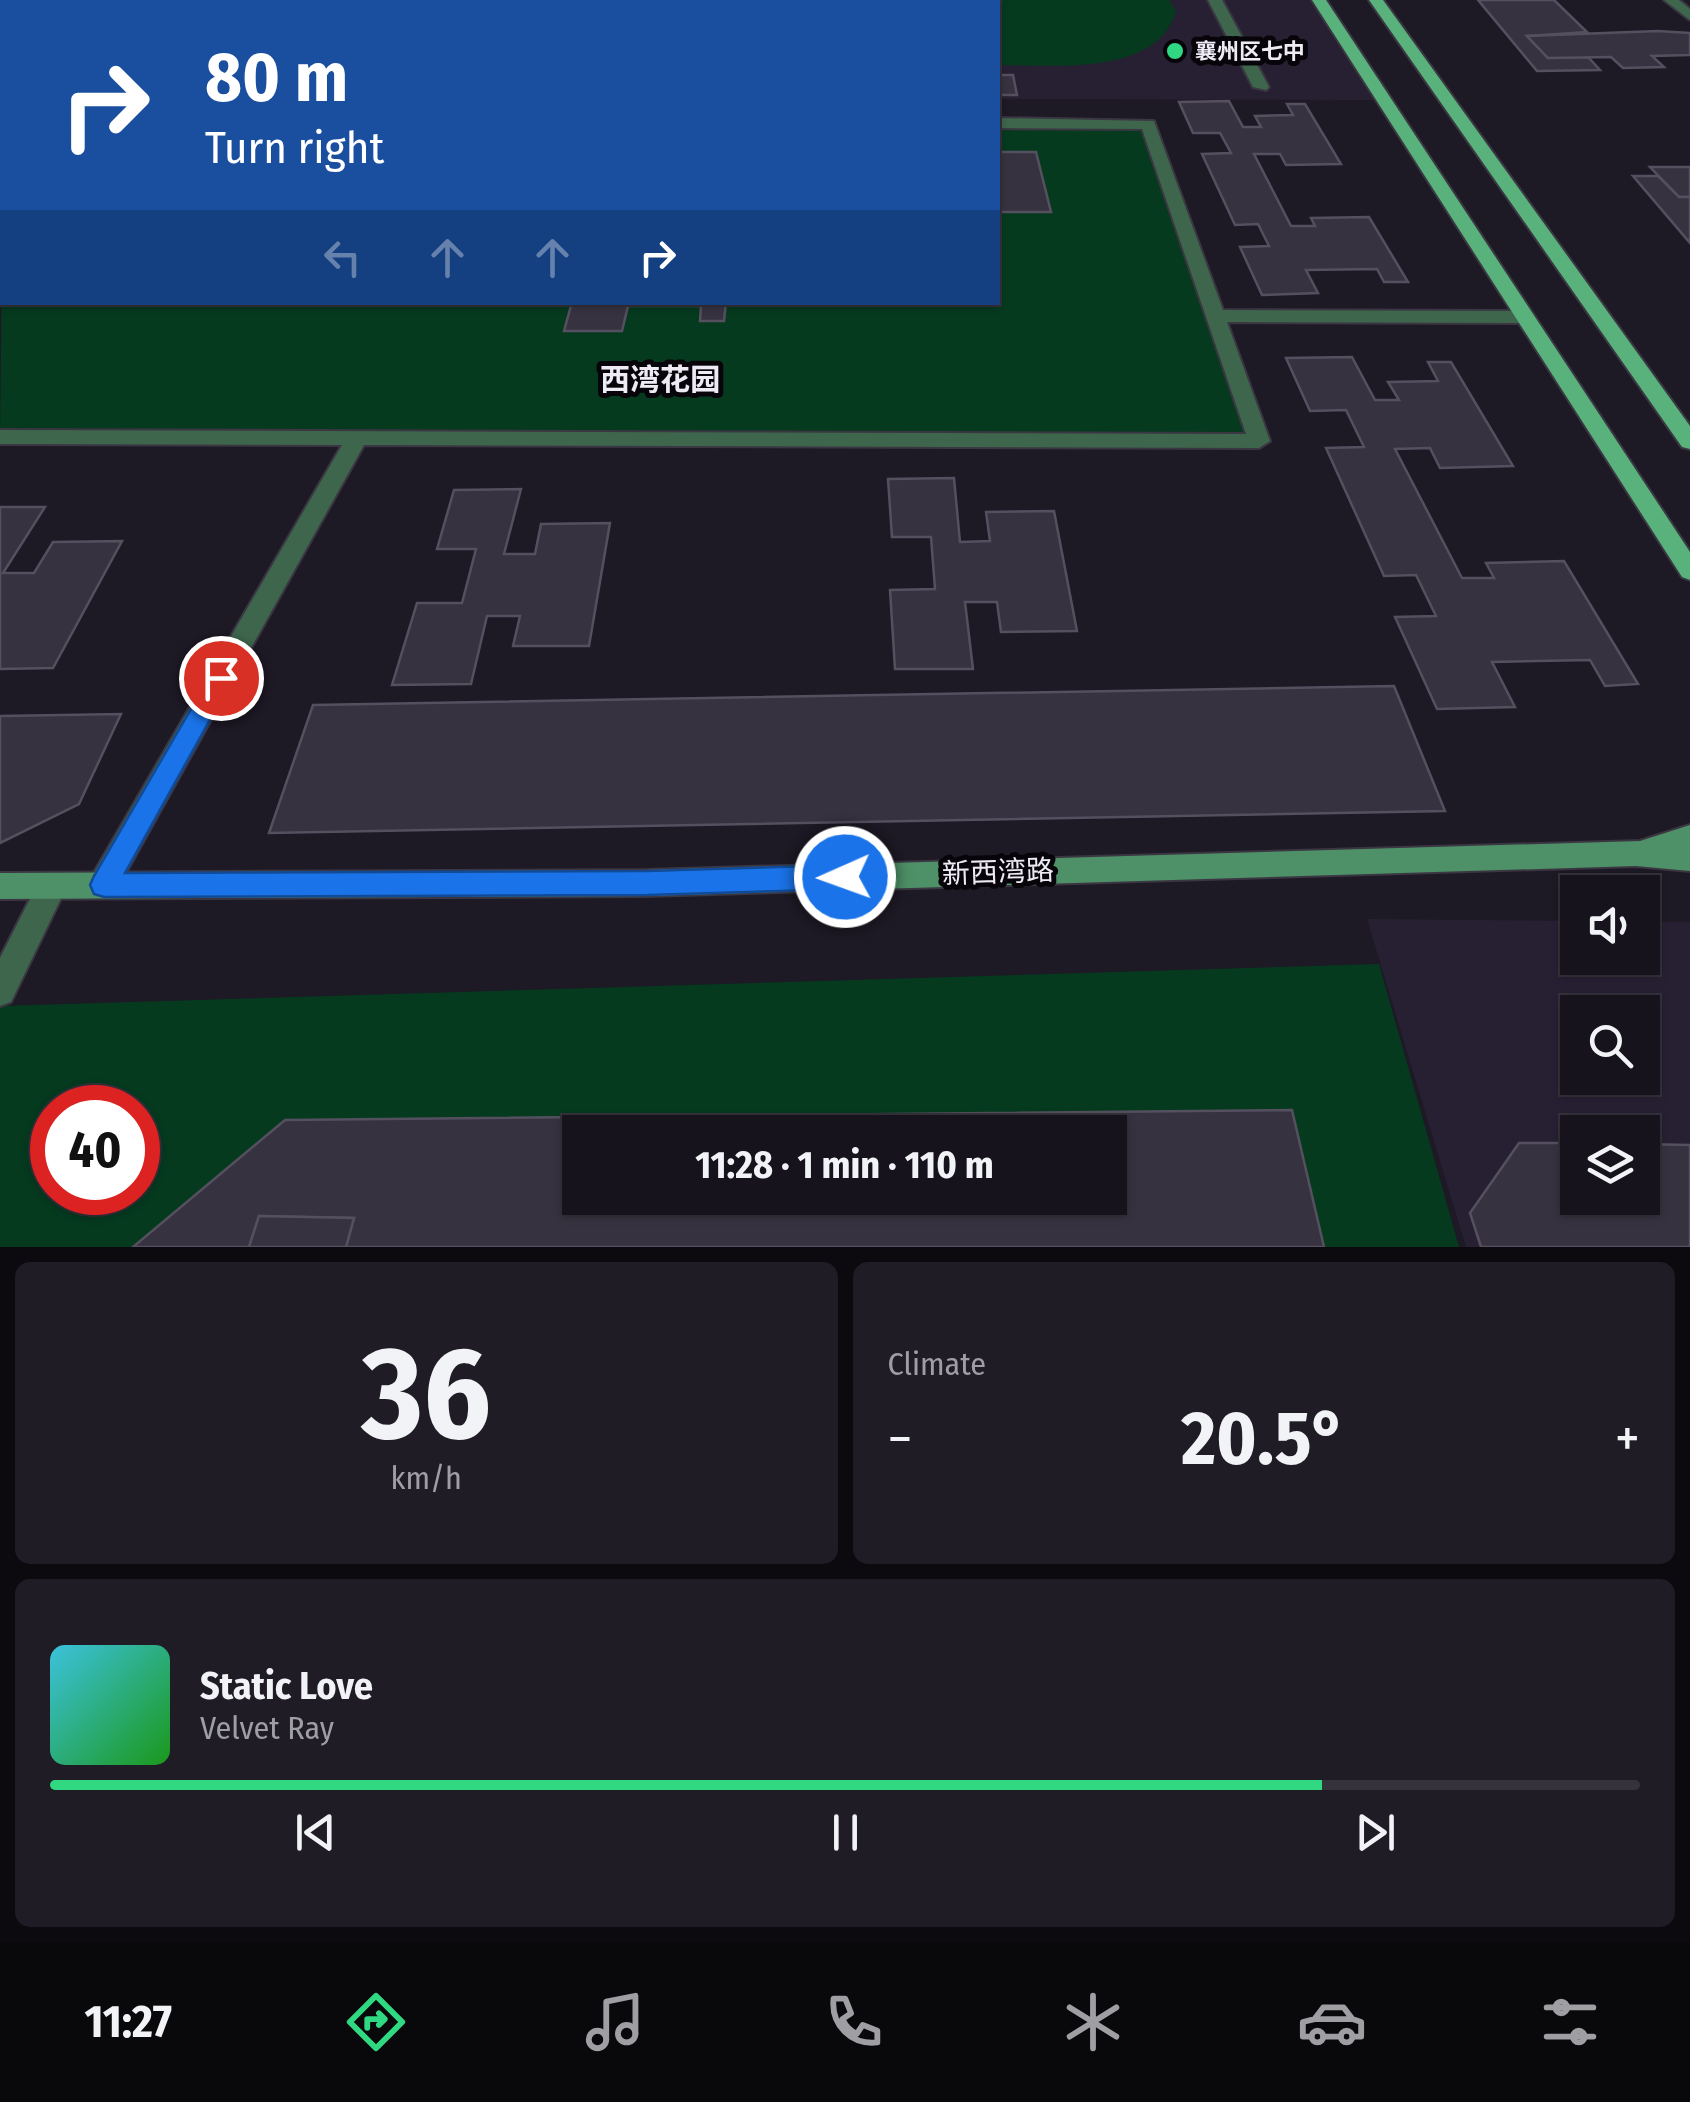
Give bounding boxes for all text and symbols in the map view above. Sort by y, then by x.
text: 80 m [205,36,348,120]
place label: 襄州区七中 [1195,38,1305,65]
icon: right [40,40,170,170]
marker: 襄州区七中 [1164,40,1186,62]
text: Turn right [205,121,384,175]
icon: left [315,230,370,285]
icon: ahead [420,230,475,285]
icon: ahead [525,230,580,285]
icon: right [630,230,685,285]
district label: 西湾花园 [600,362,720,398]
pin [179,636,264,721]
icon: arrive [194,651,249,706]
position arrow [793,825,897,929]
street label: 新西湾路 [941,854,1055,890]
map controls [1560,875,1660,1215]
button: sound [1560,875,1660,975]
button: search [1560,995,1660,1095]
speed limit sign: 40 [30,1085,160,1215]
button: layers [1560,1115,1660,1215]
text: 11:28 · 1 min · 110 m [695,1142,994,1188]
text: 36 [362,1316,491,1472]
text: Climate [888,1345,986,1383]
text: 20.5° [1181,1394,1346,1484]
text: − [888,1406,912,1472]
text: + [1615,1406,1640,1472]
text: km/h [391,1459,462,1497]
text: Static Love [200,1663,373,1709]
text: Velvet Ray [200,1709,334,1747]
icon: previous [288,1805,343,1860]
icon: pause [818,1805,873,1860]
icon: next [1348,1805,1403,1860]
icon: directions [341,1987,411,2057]
icon: music [580,1987,650,2057]
icon: phone [819,1987,889,2057]
icon: climate [1058,1987,1128,2057]
icon: car [1297,1987,1367,2057]
icon: filters [1535,1987,1605,2057]
text: 11:27 [84,1995,172,2049]

